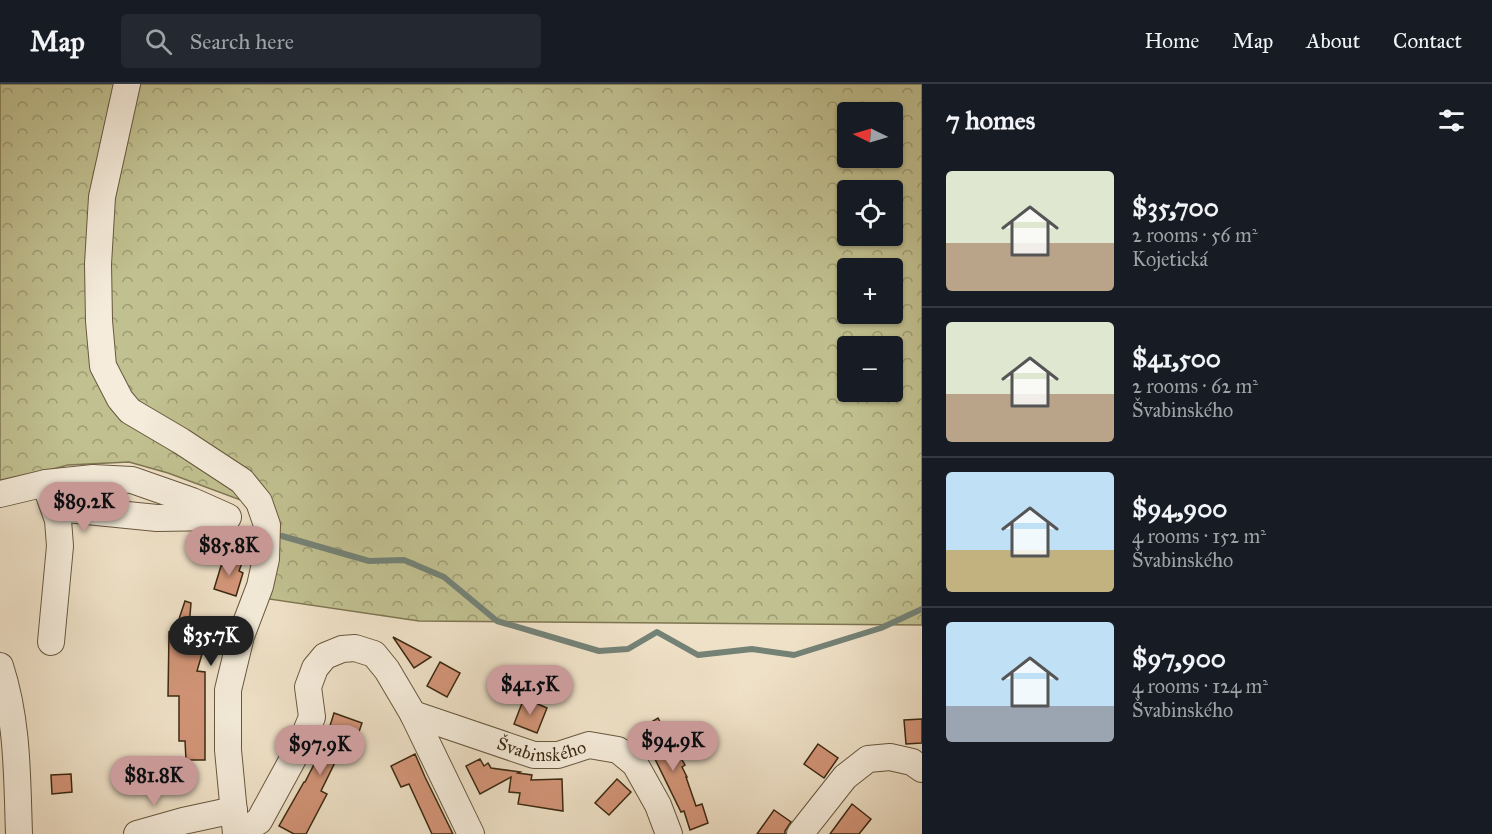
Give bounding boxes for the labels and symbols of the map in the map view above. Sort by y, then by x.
north arrow [837,102,903,168]
pin: $89.2K [35,482,133,533]
pin: $85.8K [180,526,278,577]
pin: $35.7K [162,616,260,667]
pin: $41.5K [481,665,579,716]
pin: $94.9K [624,721,722,772]
pin: $97.9K [271,725,369,776]
street label: Švabinského [494,731,589,766]
pin: $81.8K [105,756,203,807]

